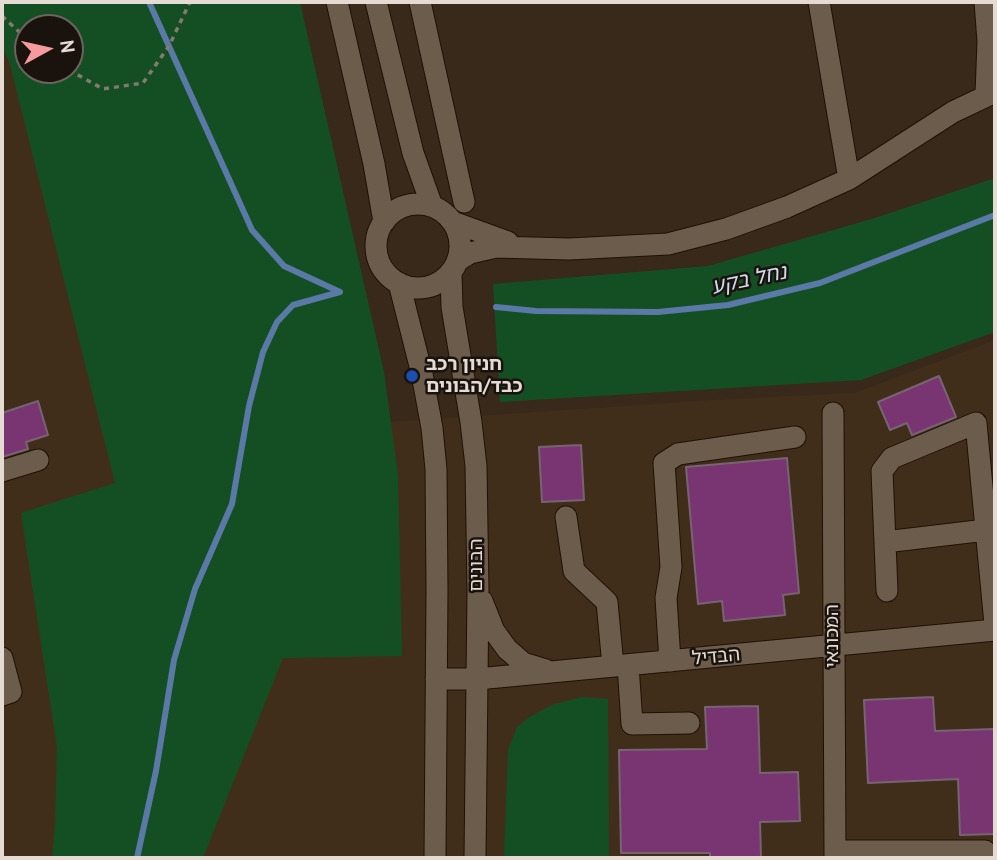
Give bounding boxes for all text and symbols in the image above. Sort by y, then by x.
north arrow [14,14,84,84]
text: N [55,38,81,54]
water label: נחל בקע [709,260,789,300]
place label: חניון רכב כבד/הבונים [426,354,522,398]
marker: חניון רכב כבד/הבונים [404,368,420,384]
street label: הבונים [466,538,488,592]
street label: המכונאי [822,604,844,668]
street label: הבדיל [691,644,741,670]

